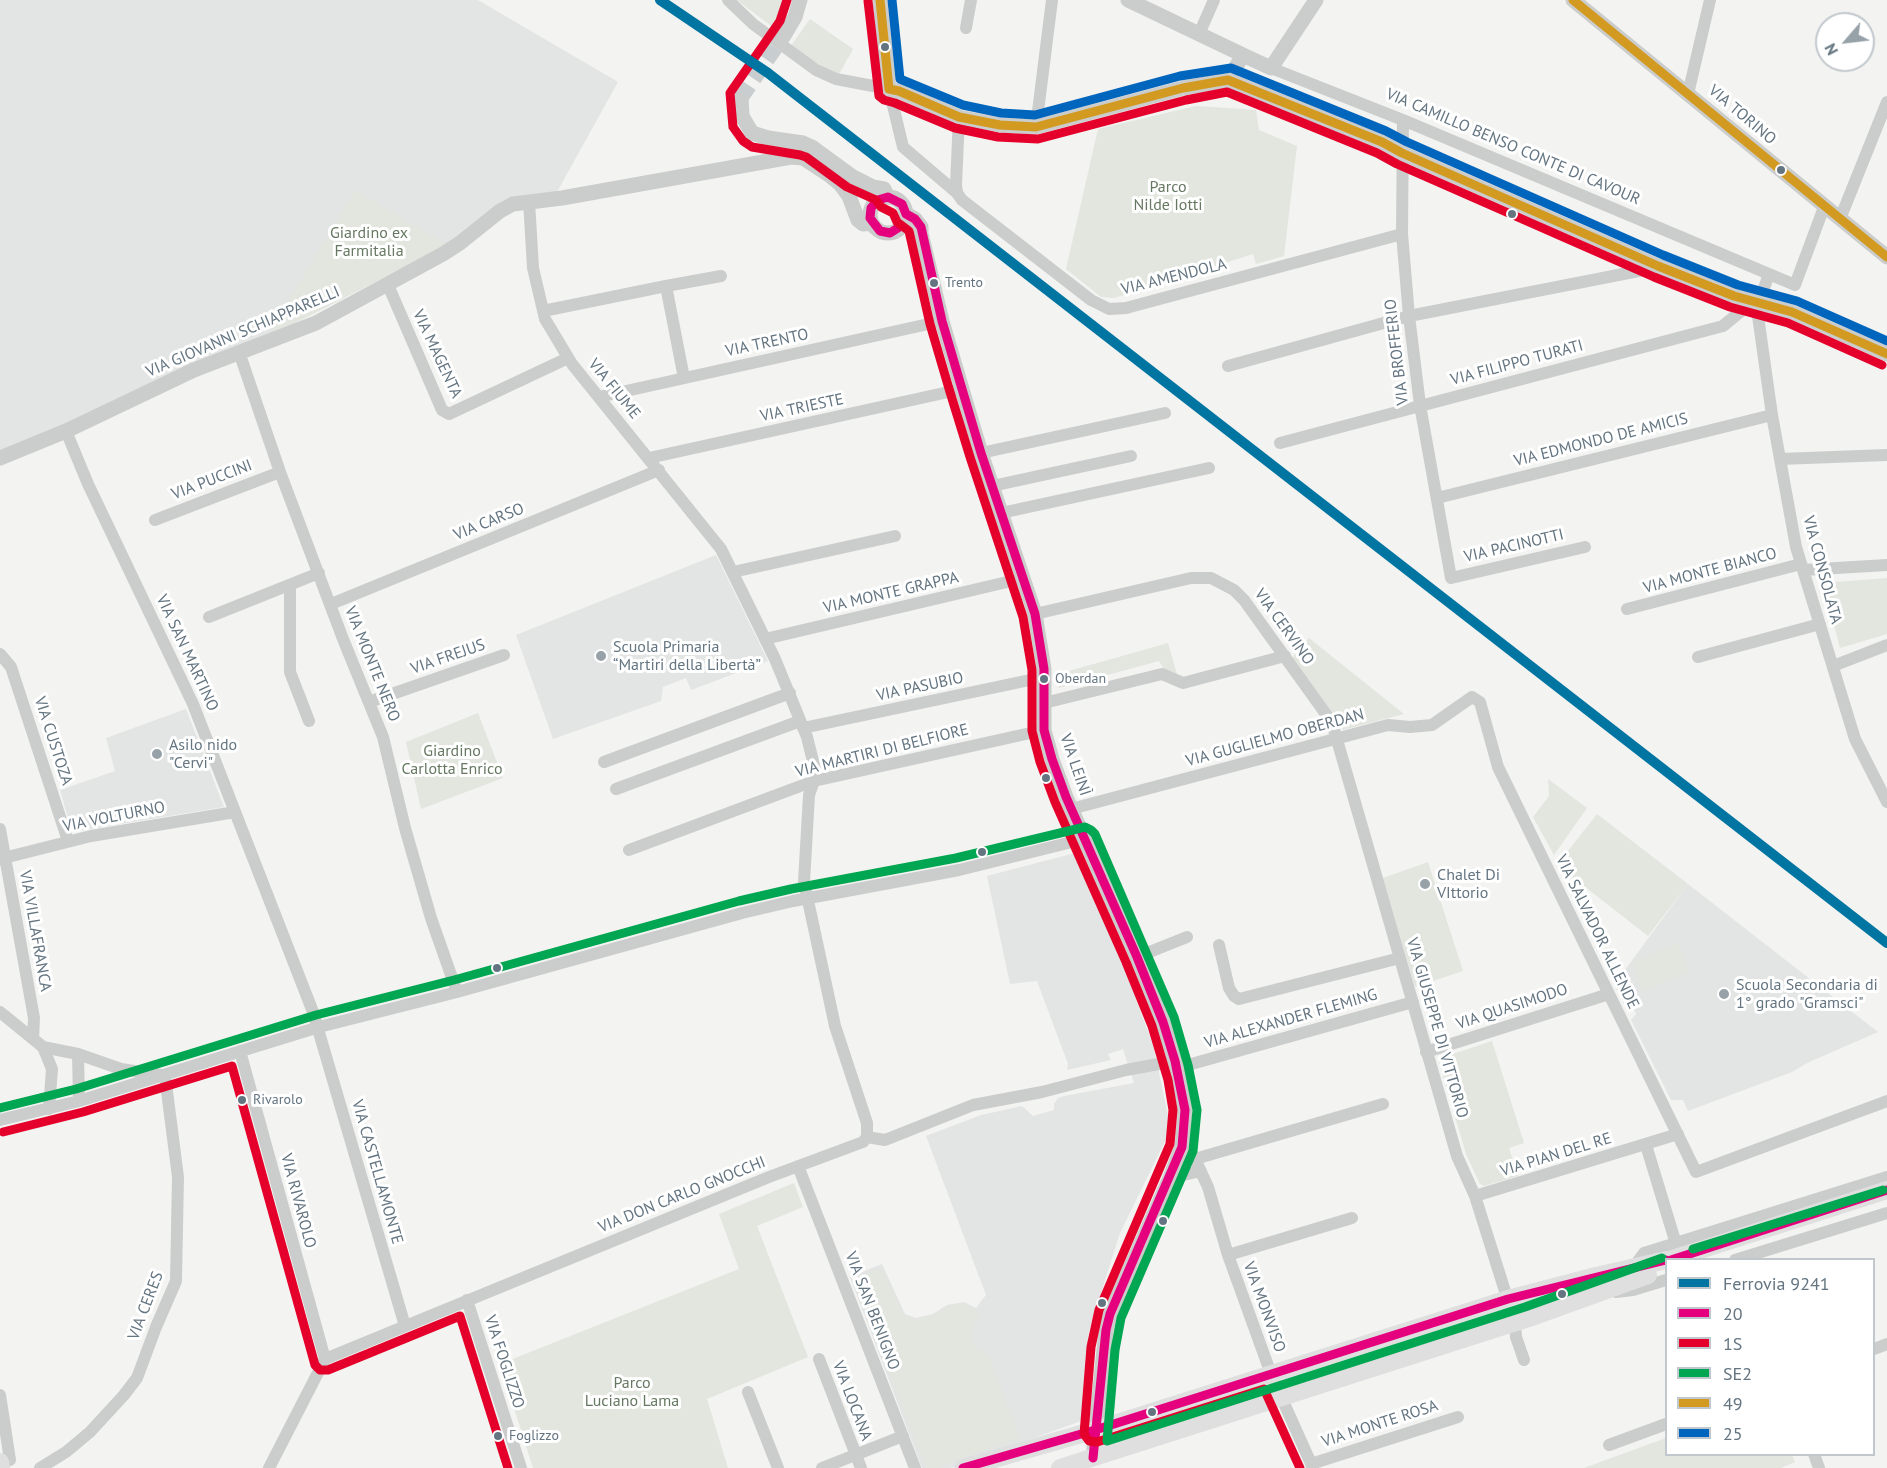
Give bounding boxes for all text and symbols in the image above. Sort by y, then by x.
north arrow [1815,12,1875,72]
text: N [1820,40,1842,59]
unlabelled marker [879,41,891,53]
street label: VIA TORINO [1704,81,1780,149]
street label: VIA CAMILLO BENSO CONTE DI CAVOUR [1383,85,1643,209]
unlabelled marker [1775,164,1787,176]
park label: Parco Nilde Iotti [1133,177,1203,215]
unlabelled marker [1506,208,1518,220]
park label: Giardino ex Farmitalia [330,223,408,261]
street label: VIA AMENDOLA [1119,255,1229,299]
place label: Trento [945,275,983,291]
marker: Trento [928,277,940,289]
street label: VIA GIOVANNI SCHIAPPARELLI [143,282,343,382]
street label: VIA BROFFERIO [1381,298,1413,406]
street label: VIA MAGENTA [408,307,466,401]
street label: VIA TRENTO [724,325,810,361]
street label: VIA FILIPPO TURATI [1449,336,1585,390]
street label: VIA FIUME [584,355,644,423]
street label: VIA TRIESTE [758,390,846,426]
street label: VIA EDMONDO DE AMICIS [1512,409,1690,471]
street label: VIA PUCCINI [169,456,255,504]
street label: VIA CARSO [451,499,527,545]
street label: VIA CONSOLATA [1798,514,1846,626]
street label: VIA PACINOTTI [1462,525,1566,567]
street label: VIA MONTE BIANCO [1641,544,1779,598]
street label: VIA MONTE GRAPPA [822,568,960,618]
street label: VIA CERVINO [1250,585,1318,669]
street label: VIA SAN MARTINO [152,592,222,714]
street label: VIA MONTE NERO [340,604,404,724]
street label: VIA FREJUS [408,635,488,679]
place label: Scuola Primaria “Martiri della Libertà” [613,637,761,675]
marker: Scuola Primaria “Martiri della Libertà” [594,649,608,663]
street label: VIA PASUBIO [875,668,965,706]
place label: Oberdan [1055,671,1106,687]
marker: Oberdan [1038,673,1050,685]
street label: VIA CUSTOZA [30,694,76,788]
street label: VIA GUGLIELMO OBERDAN [1184,705,1366,771]
street label: VIA MARTIRI DI BELFIORE [794,720,970,782]
street label: VIA LEINÌ [1055,731,1095,799]
place label: Asilo nido "Cervi" [169,735,237,773]
park label: Giardino Carlotta Enrico [401,741,503,779]
marker: Asilo nido "Cervi" [150,747,164,761]
unlabelled marker [1040,772,1052,784]
street label: VIA VOLTURNO [61,798,167,836]
unlabelled marker [976,846,988,858]
street label: VIA SALVADOR ALLENDE [1551,852,1643,1012]
place label: Chalet Di VIttorio [1437,865,1500,903]
street label: VIA VILLAFRANCA [15,869,55,993]
marker: Chalet Di VIttorio [1418,877,1432,891]
street label: VIA GIUSEPPE DI VITTORIO [1402,936,1472,1120]
unlabelled marker [491,962,503,974]
place label: Scuola Secondaria di 1° grado "Gramsci" [1736,975,1878,1013]
street label: VIA QUASIMODO [1454,980,1570,1034]
street label: VIA ALEXANDER FLEMING [1202,985,1380,1053]
marker: Scuola Secondaria di 1° grado "Gramsci" [1717,987,1731,1001]
place label: Rivarolo [253,1092,303,1108]
marker: Rivarolo [236,1094,248,1106]
street label: VIA CASTELLAMONTE [347,1098,407,1246]
street label: VIA PIAN DEL RE [1498,1129,1614,1181]
street label: VIA RIVAROLO [276,1152,320,1250]
street label: VIA DON CARLO GNOCCHI [596,1153,768,1237]
unlabelled marker [1157,1215,1169,1227]
street label: VIA SAN BENIGNO [841,1249,903,1373]
legend [1665,1258,1875,1456]
street label: VIA MONVISO [1239,1259,1289,1355]
street label: VIA CERES [124,1269,168,1343]
text: Ferrovia 9241 [1723,1272,1830,1295]
unlabelled marker [1556,1288,1568,1300]
unlabelled marker [1096,1297,1108,1309]
text: 20 [1723,1302,1743,1325]
street label: VIA FOGLIZZO [480,1313,528,1411]
text: 1S [1723,1332,1742,1355]
street label: VIA LOCANA [828,1358,876,1444]
text: SE2 [1723,1362,1752,1385]
park label: Parco Luciano Lama [585,1373,679,1411]
text: 49 [1723,1392,1743,1415]
street label: VIA MONTE ROSA [1319,1396,1441,1452]
unlabelled marker [1146,1406,1158,1418]
text: 25 [1723,1422,1743,1445]
place label: Foglizzo [509,1428,559,1444]
marker: Foglizzo [492,1430,504,1442]

